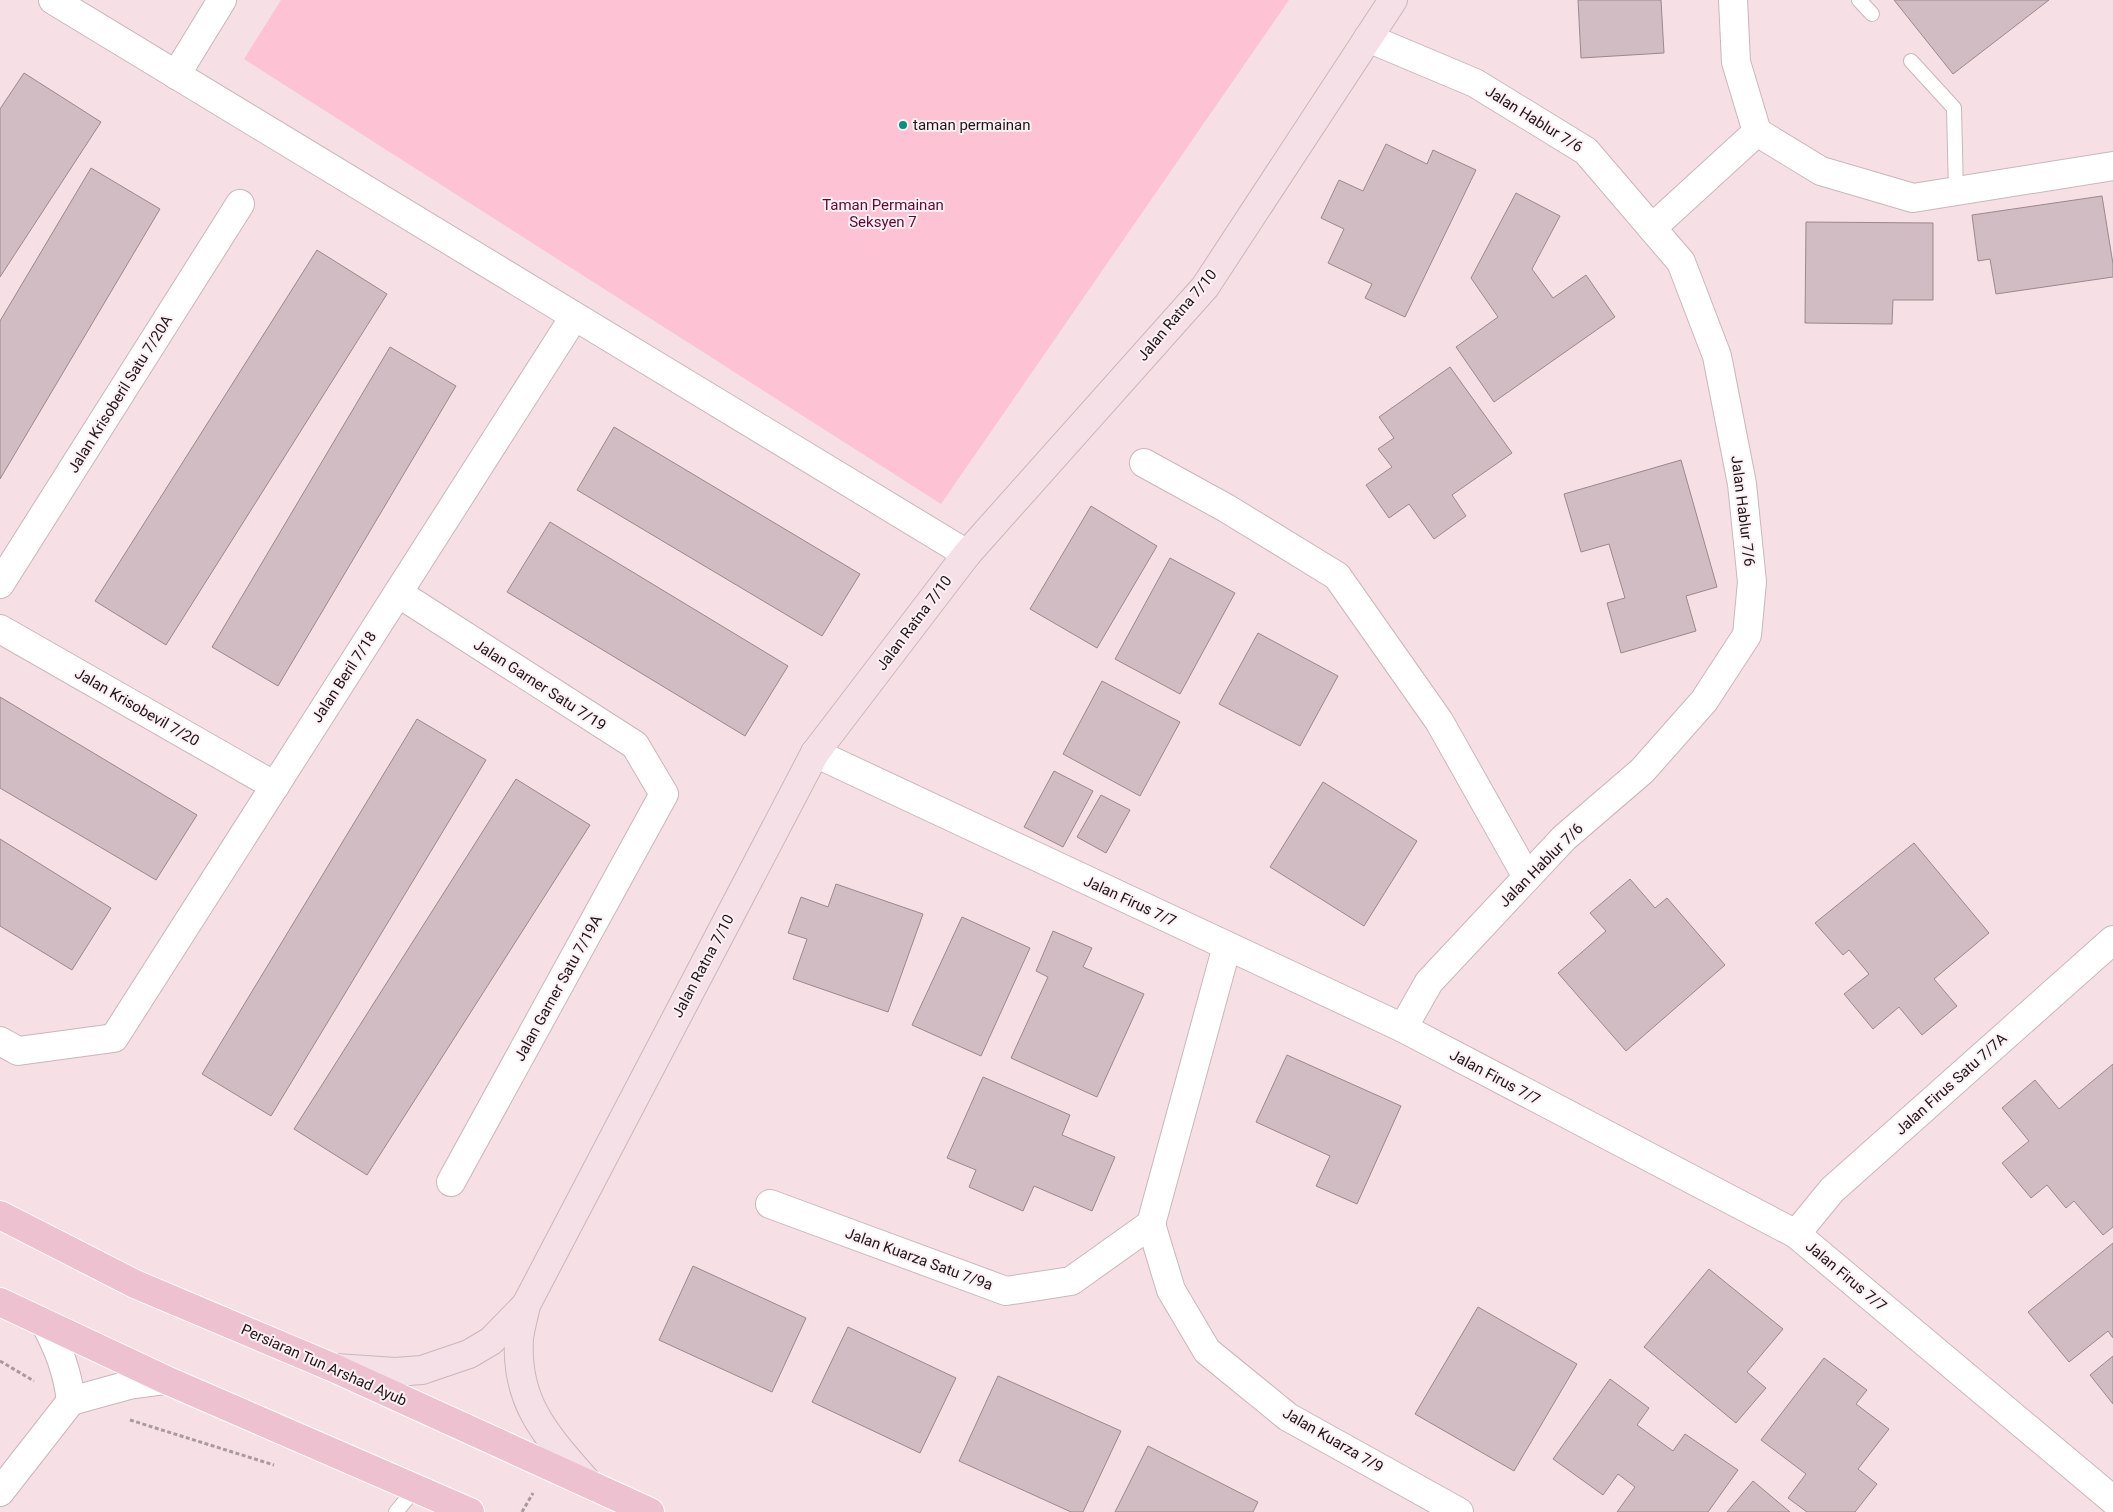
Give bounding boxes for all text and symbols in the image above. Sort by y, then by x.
street label: Jalan Hablur 7/6 [1482,82,1586,156]
place label: taman permainan [913,116,1031,134]
marker: taman permainan [897,119,909,131]
park label: Taman Permainan Seksyen 7 [822,196,944,231]
street label: Jalan Ratna 7/10 [1133,265,1221,365]
street label: Jalan Krisoberil Satu 7/20A [64,312,176,476]
street label: Jalan Hablur 7/6 [1727,455,1759,567]
street label: Jalan Ratna 7/10 [872,572,956,674]
street label: Jalan Beril 7/18 [308,628,380,726]
street label: Jalan Garner Satu 7/19 [470,635,610,735]
street label: Jalan Krisobevil 7/20 [72,664,202,750]
street label: Jalan Hablur 7/6 [1495,819,1587,911]
street label: Jalan Firus 7/7 [1081,872,1179,930]
street label: Jalan Ratna 7/10 [668,911,738,1021]
street label: Jalan Garner Satu 7/19A [510,912,606,1064]
street label: Jalan Firus Satu 7/7A [1892,1029,2011,1139]
street label: Jalan Firus 7/7 [1447,1046,1543,1108]
street label: Jalan Kuarza Satu 7/9a [843,1224,995,1294]
street label: Jalan Firus 7/7 [1802,1237,1890,1315]
street label: Persiaran Tun Arshad Ayub [238,1320,410,1410]
street label: Jalan Kuarza 7/9 [1279,1404,1387,1476]

